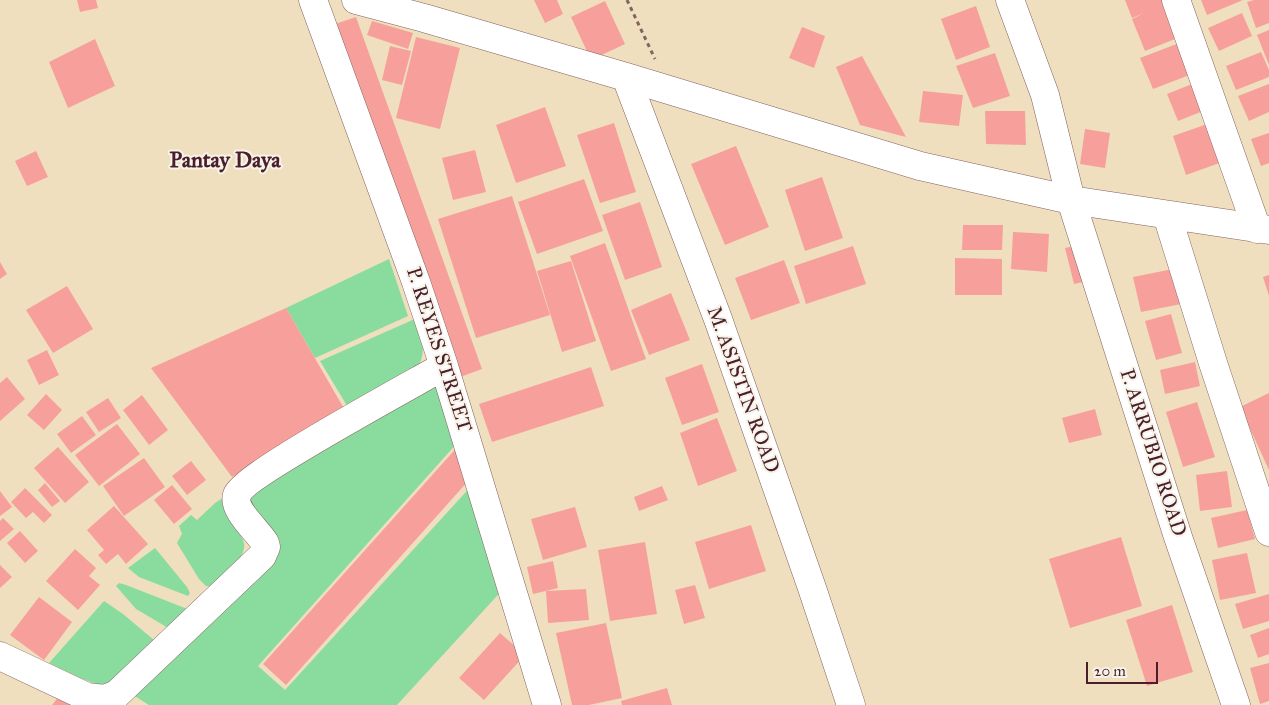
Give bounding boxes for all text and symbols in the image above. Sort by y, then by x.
district label: Pantay Daya [169,149,281,175]
street label: P. REYES STREET [400,264,476,436]
street label: M. ASISTIN ROAD [701,303,783,477]
street label: P. ARRUBIO ROAD [1114,366,1190,540]
scale bar [1089,652,1162,684]
text: 20 m [1094,662,1126,680]

